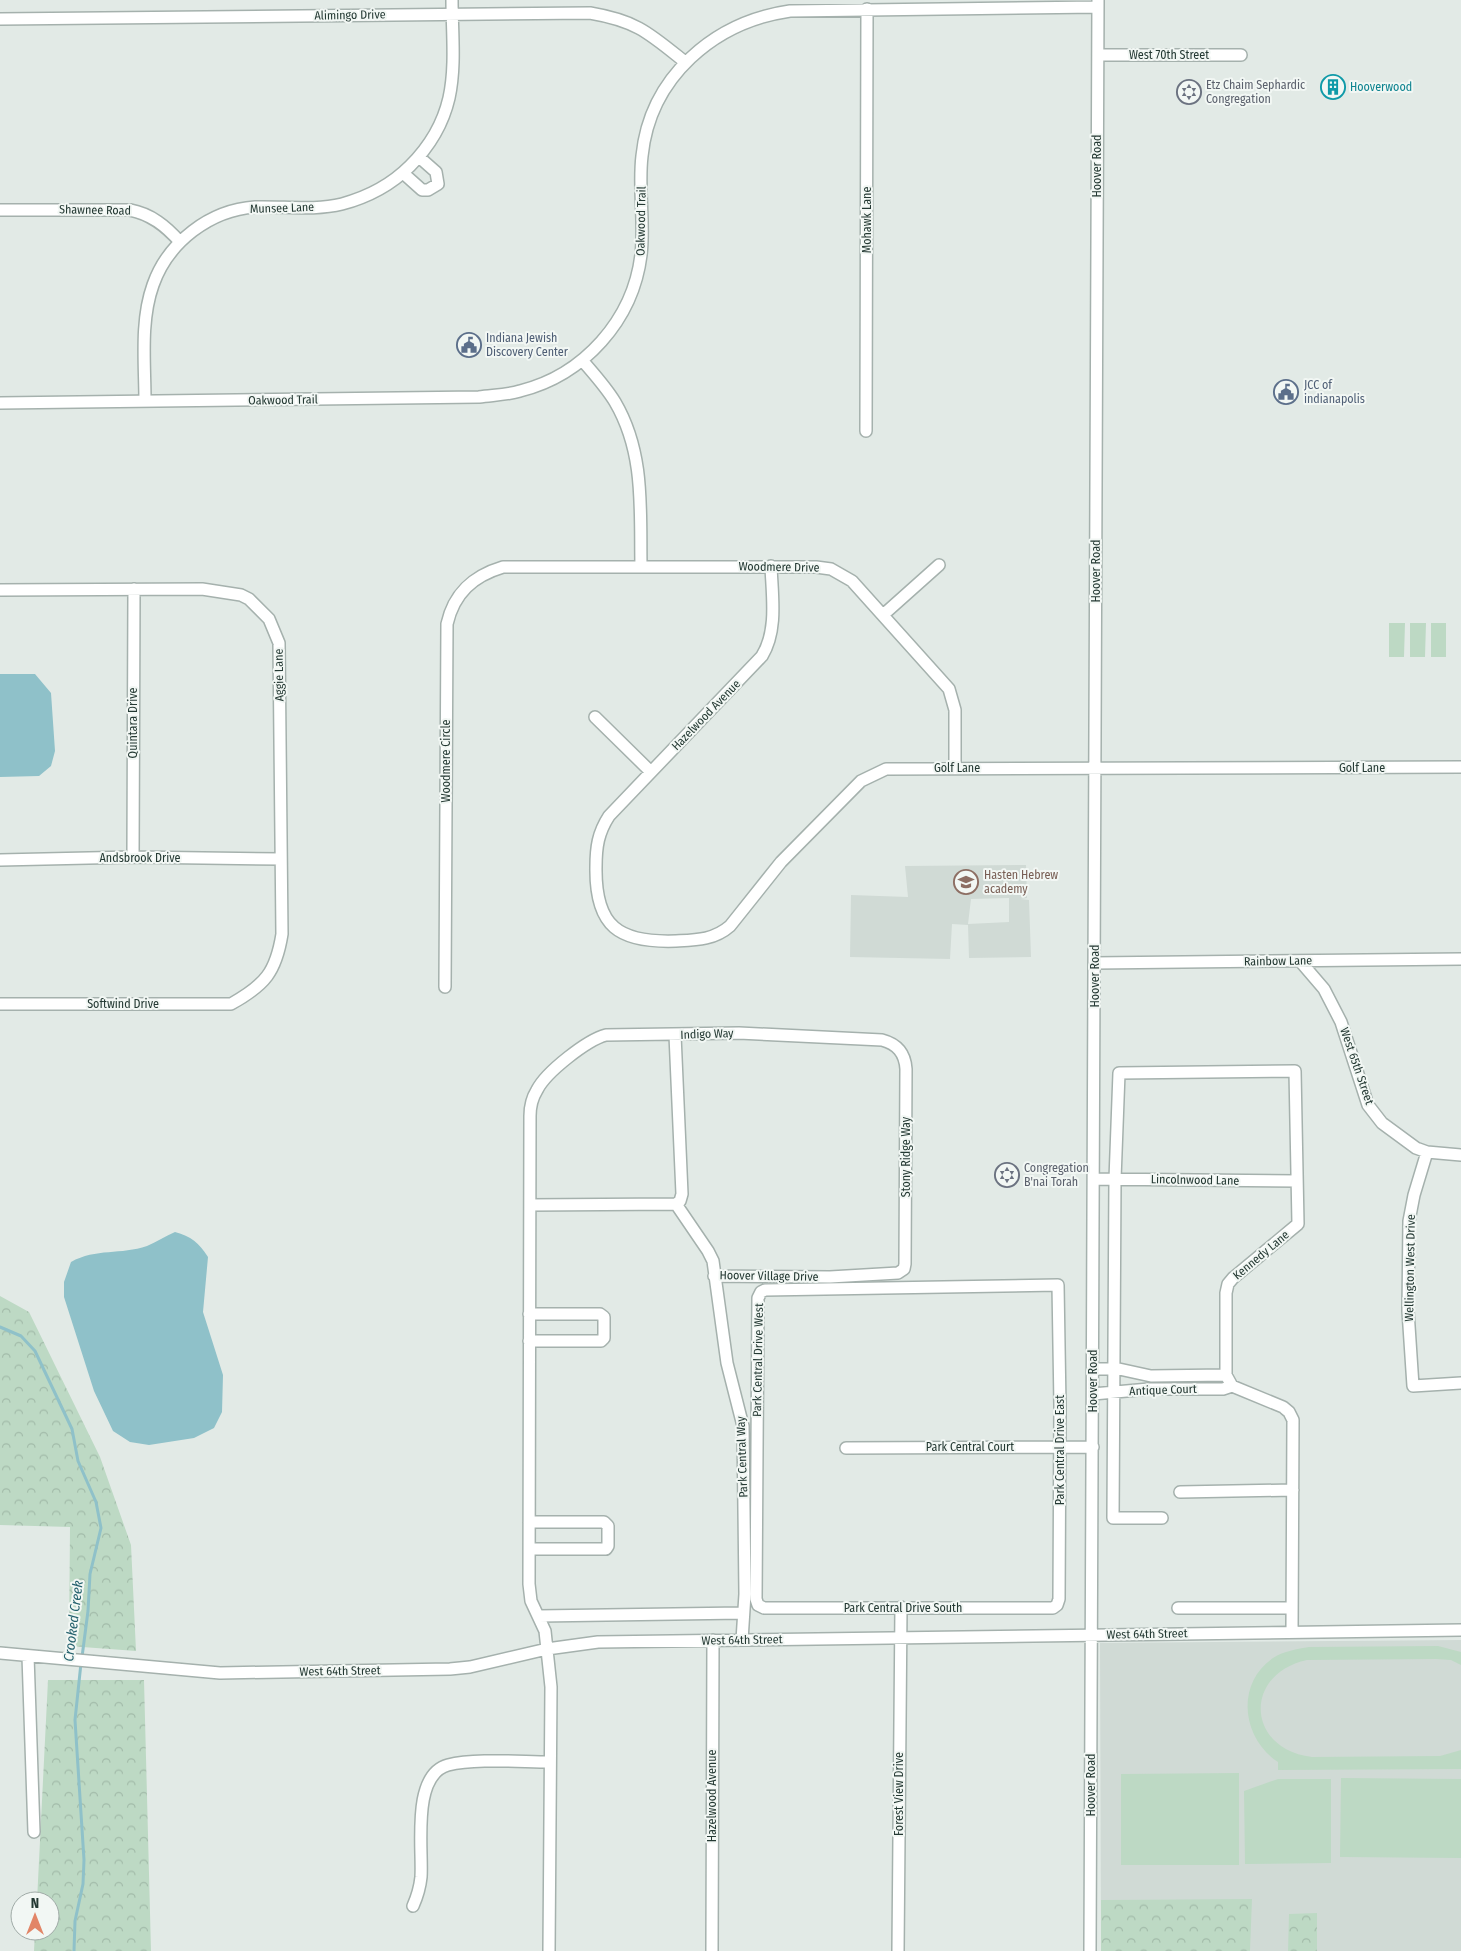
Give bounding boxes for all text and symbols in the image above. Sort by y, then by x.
street label: Alimingo Drive [314,7,386,23]
street label: West 70th Street [1129,48,1209,62]
building icon: Hooverwood [1320,74,1346,100]
place label: Etz Chaim Sephardic Congregation [1206,78,1305,106]
synagogue icon: Etz Chaim Sephardic Congregation [1176,79,1202,105]
place label: Hooverwood [1350,80,1412,94]
street label: Hoover Road [1090,135,1104,197]
street label: Oakwood Trail [633,186,649,256]
street label: Mohawk Lane [860,187,874,253]
street label: Munsee Lane [250,200,314,216]
street label: Shawnee Road [59,202,131,218]
place label: Indiana Jewish Discovery Center [486,331,569,359]
public building icon: Indiana Jewish Discovery Center [456,332,482,358]
place label: JCC of indianapolis [1304,378,1365,406]
public building icon: JCC of indianapolis [1273,379,1299,405]
street label: Oakwood Trail [248,392,318,408]
street label: Hoover Road [1089,540,1103,602]
street label: Woodmere Drive [738,559,820,575]
street label: Aggie Lane [272,648,286,701]
street label: Hazelwood Avenue [669,677,743,753]
street label: Quintara Drive [126,688,140,758]
street label: Woodmere Circle [439,720,453,802]
street label: Golf Lane [934,761,980,775]
street label: Golf Lane [1339,761,1385,775]
street label: Andsbrook Drive [100,851,181,865]
place label: Hasten Hebrew academy [984,868,1058,896]
school or university icon: Hasten Hebrew academy [953,869,979,895]
street label: Hoover Road [1088,945,1102,1007]
street label: Rainbow Lane [1244,953,1312,969]
street label: Softwind Drive [87,997,159,1011]
street label: Indigo Way [680,1026,734,1042]
street label: West 65th Street [1337,1026,1377,1106]
street label: Stony Ridge Way [899,1116,913,1197]
place label: Congregation B'nai Torah [1024,1161,1089,1189]
synagogue icon: Congregation B'nai Torah [994,1162,1020,1188]
street label: Lincolnwood Lane [1151,1172,1239,1188]
street label: Wellington West Drive [1402,1214,1418,1322]
street label: Kennedy Lane [1230,1228,1292,1282]
street label: Hoover Village Drive [719,1268,819,1284]
street label: Park Central Drive West [750,1303,766,1417]
street label: Hoover Road [1086,1350,1100,1412]
street label: Antique Court [1129,1382,1197,1398]
street label: Park Central Drive East [1053,1395,1067,1505]
street label: Park Central Way [734,1415,750,1498]
street label: Park Central Court [926,1440,1014,1454]
water label: Crooked Creek [60,1579,87,1663]
street label: Park Central Drive South [844,1601,962,1615]
street label: West 64th Street [1106,1626,1188,1642]
street label: West 64th Street [701,1632,783,1648]
street label: West 64th Street [299,1663,381,1679]
street label: Hazelwood Avenue [705,1750,719,1842]
street label: Forest View Drive [892,1752,906,1836]
street label: Hoover Road [1084,1754,1098,1816]
north arrow [10,1891,60,1941]
text: N [31,1895,39,1912]

